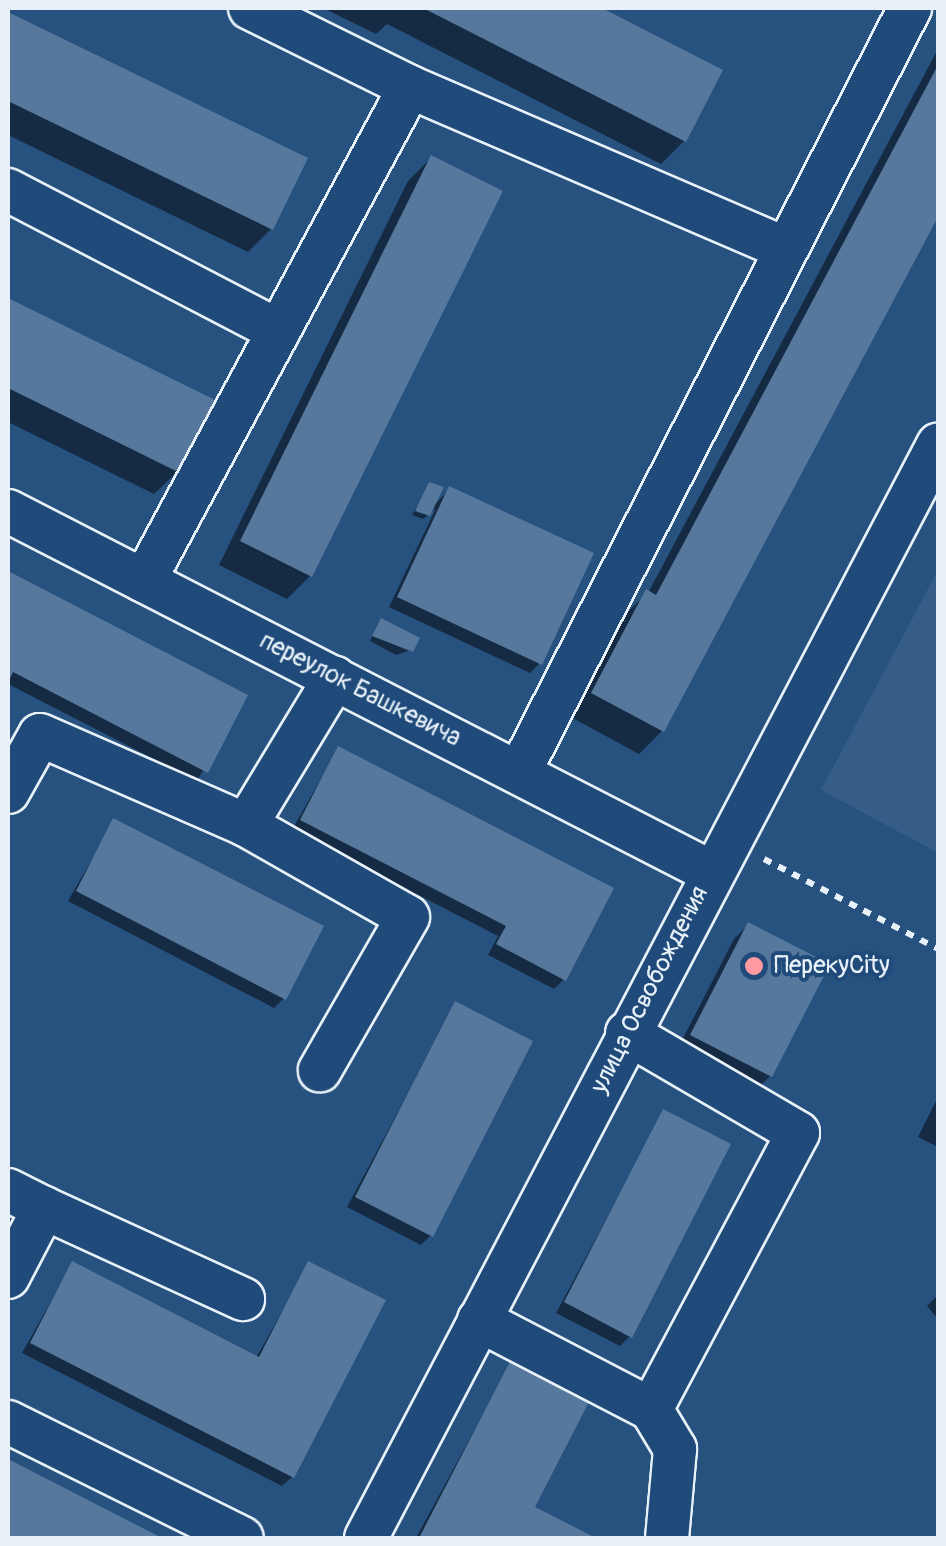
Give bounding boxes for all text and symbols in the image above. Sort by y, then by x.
street label: переулок Башкевича [254,626,466,754]
street label: улица Освобождения [585,881,715,1099]
place label: ПерекуCity [774,951,890,981]
marker: ПерекуCity [743,955,765,977]

